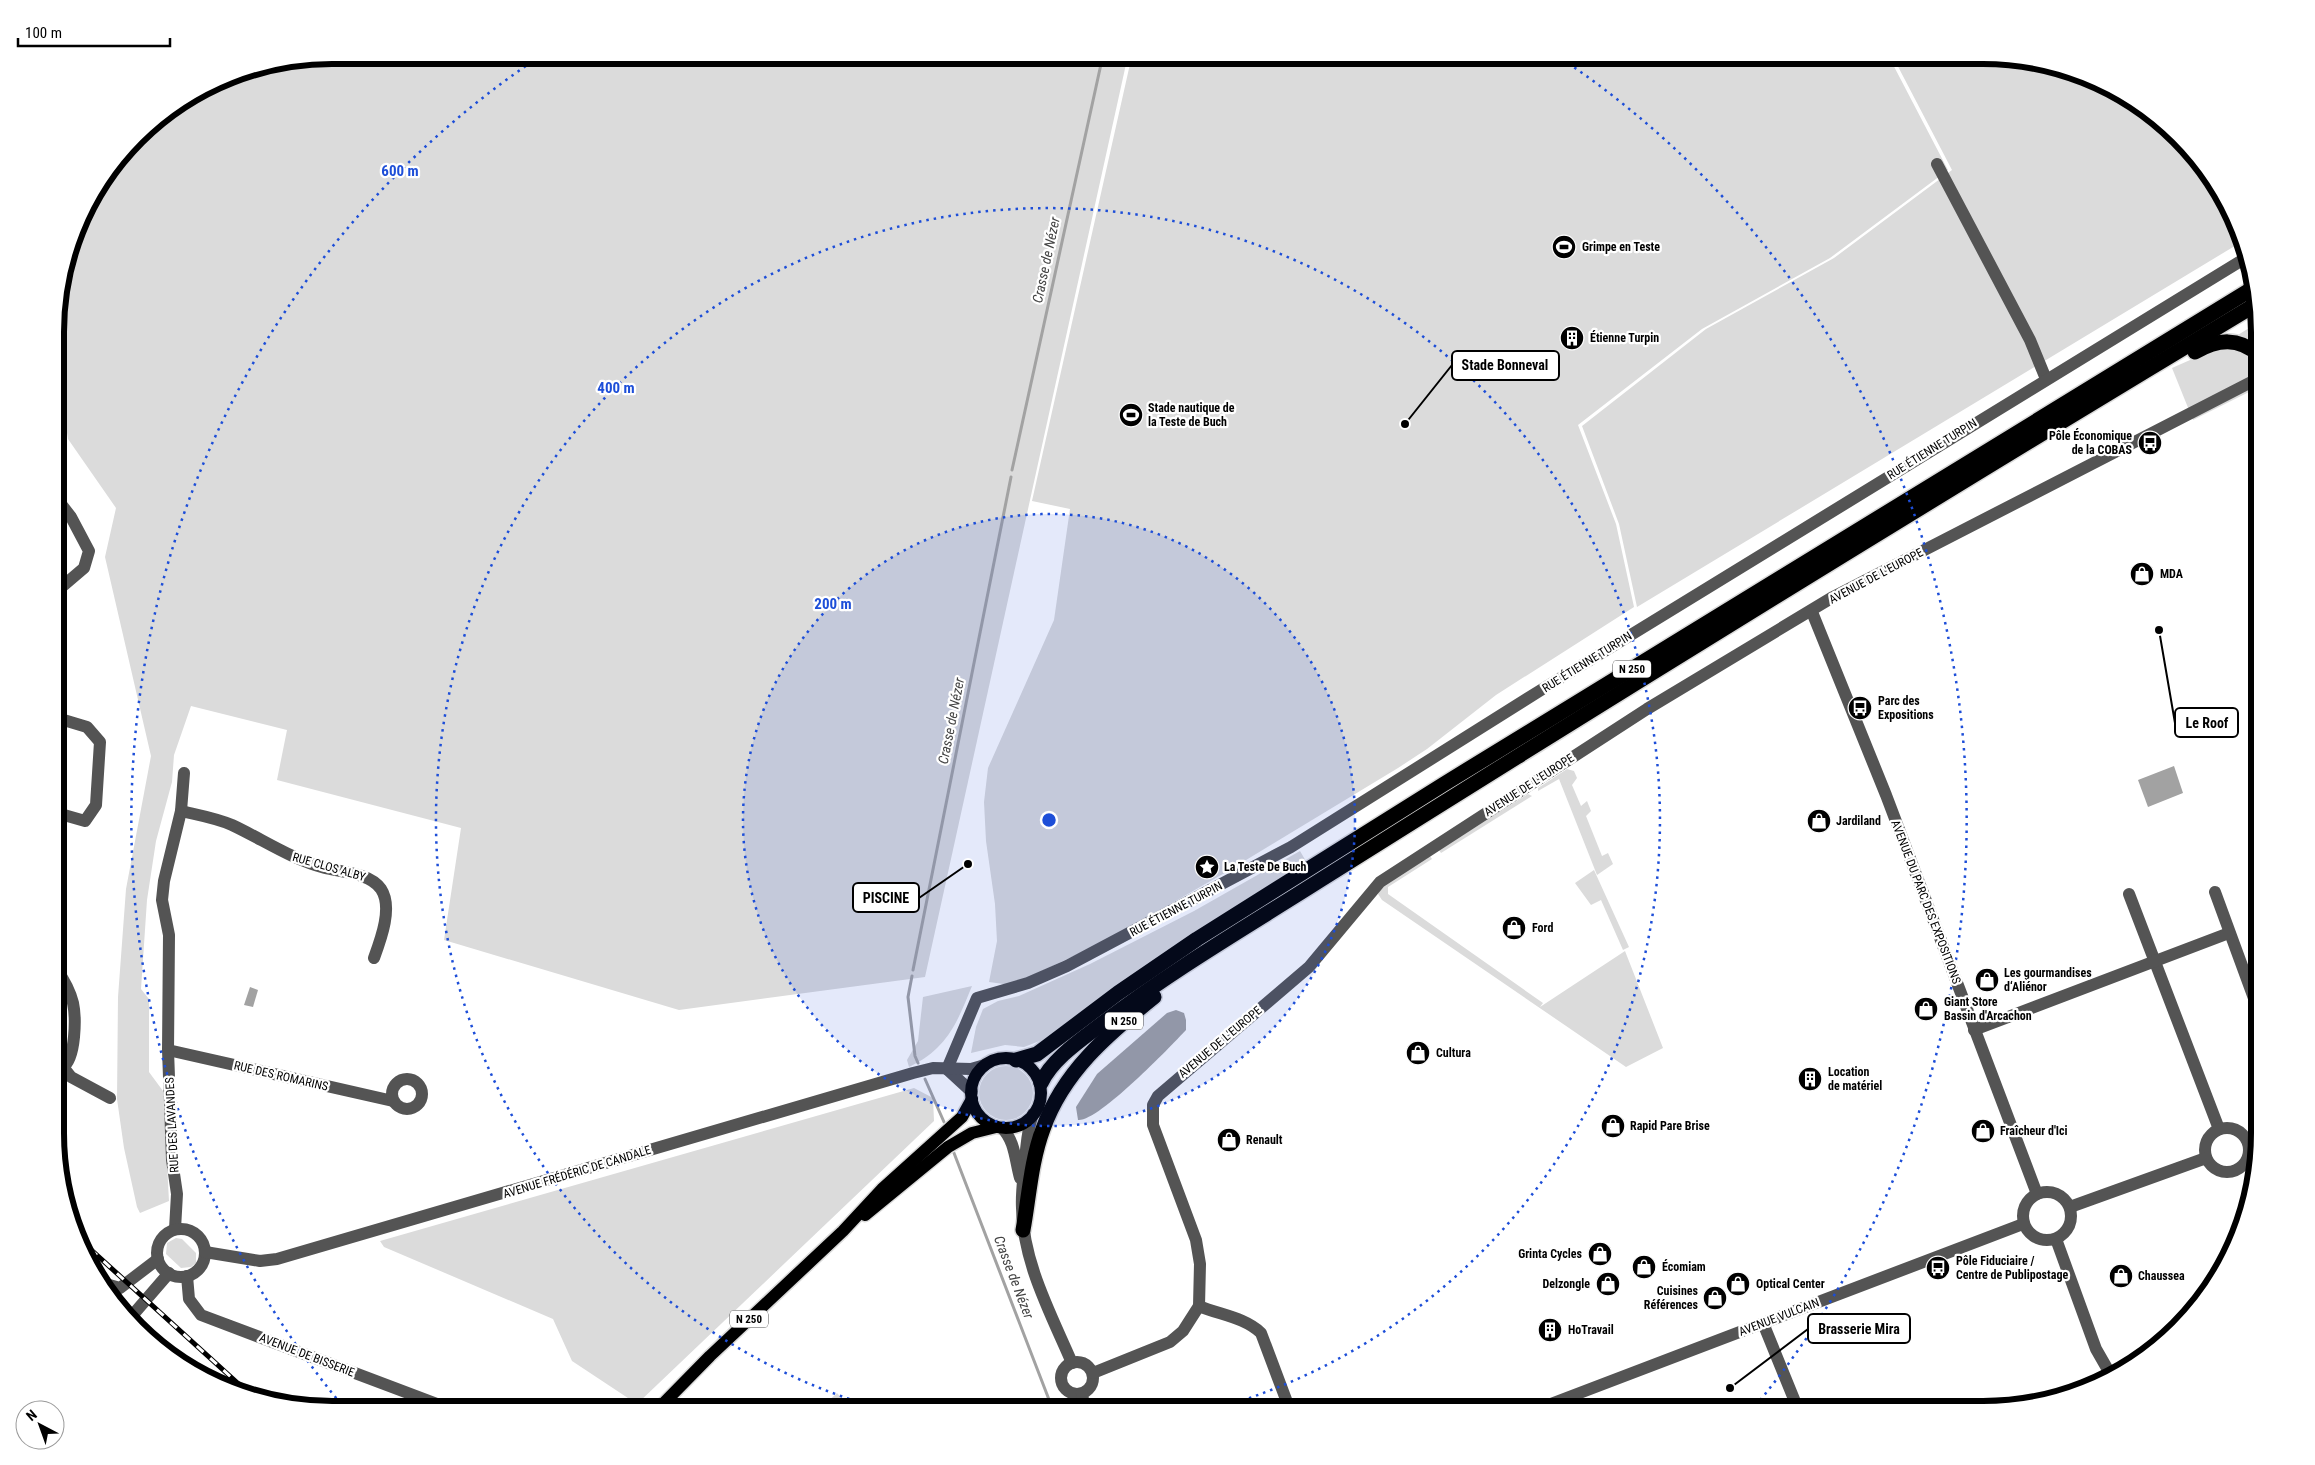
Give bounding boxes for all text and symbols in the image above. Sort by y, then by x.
scale bar [18,15,170,47]
text: 100 m [25,24,62,42]
text: 600 m [381,162,419,180]
water label: Crasse de Nézer [1029,215,1063,304]
sports icon: Grimpe en Teste [1551,234,1577,260]
place label: Grimpe en Teste [1582,240,1660,254]
building icon: Étienne Turpin [1559,325,1585,351]
place label: Étienne Turpin [1590,330,1659,345]
callout: Stade Bonneval [1452,351,1559,380]
text: Stade Bonneval [1462,357,1548,373]
text: 400 m [597,379,635,397]
place label: Stade nautique de la Teste de Buch [1148,401,1235,429]
sports icon: Stade nautique de la Teste de Buch [1118,402,1144,428]
street label: RUE ÉTIENNE TURPIN [1884,415,1979,482]
place label: Pôle Économique de la COBAS [2049,428,2133,457]
bus stop icon: Pôle Économique de la COBAS [2137,430,2163,456]
street label: AVENUE DE L'EUROPE [1827,545,1925,607]
shop icon: MDA [2129,561,2155,587]
place label: MDA [2160,567,2184,581]
text: 200 m [814,595,852,613]
street label: RUE ÉTIENNE TURPIN [1539,628,1634,695]
road number: N 250 [1613,661,1651,678]
water label: Crasse de Nézer [935,676,967,765]
place label: Parc des Expositions [1878,694,1934,722]
bus stop icon: Parc des Expositions [1847,695,1873,721]
callout: Le Roof [2175,708,2238,737]
text: Le Roof [2186,715,2229,731]
street label: AVENUE DE L'EUROPE [1481,751,1577,819]
shop icon: Jardiland [1806,808,1832,834]
centre of rings [1040,811,1058,829]
place label: Jardiland [1836,814,1881,828]
street label: AVENUE DU PARC DES EXPOSITIONS [1888,818,1964,986]
street label: RUE CLOS ALBY [291,850,368,884]
place icon: La Teste De Buch [1194,854,1220,880]
place label: La Teste De Buch [1224,860,1307,874]
street label: RUE ÉTIENNE TURPIN [1127,878,1225,939]
callout: PISCINE [853,883,919,912]
text: PISCINE [863,890,909,906]
shop icon: Ford [1501,915,1527,941]
place label: Ford [1532,921,1553,935]
place label: Les gourmandises d‘Aliénor [2004,966,2092,994]
shop icon: Les gourmandises d‘Aliénor [1974,967,2000,993]
place label: Giant Store Bassin d'Arcachon [1944,995,2032,1023]
shop icon: Giant Store Bassin d'Arcachon [1913,996,1939,1022]
street label: AVENUE DE L'EUROPE [1176,1003,1264,1081]
road number: N 250 [1105,1012,1143,1030]
shop icon: Cultura [1405,1040,1431,1066]
place label: Cultura [1436,1046,1471,1060]
street label: RUE DES ROMARINS [232,1058,330,1094]
place label: Location de matériel [1828,1065,1882,1093]
building icon: Location de matériel [1797,1066,1823,1092]
street label: RUE DES LAVANDES [163,1077,181,1173]
shop icon: Rapid Pare Brise [1600,1113,1626,1139]
shop icon: Fraîcheur d'Ici [1970,1118,1996,1144]
place label: Rapid Pare Brise [1630,1119,1710,1133]
place label: Fraîcheur d'Ici [2000,1124,2068,1138]
shop icon: Renault [1216,1127,1242,1153]
place label: Renault [1246,1133,1283,1147]
street label: AVENUE FRÉDÉRIC DE CANDALE [501,1142,653,1201]
water label: Crasse de Nézer [991,1233,1037,1321]
shop icon: Grinta Cycles [1587,1241,1613,1267]
place label: Grinta Cycles [1518,1247,1583,1261]
shop icon: Écomiam [1631,1254,1657,1280]
place label: Pôle Fiduciaire / Centre de Publipostage [1956,1254,2068,1282]
bus stop icon: Pôle Fiduciaire / Centre de Publipostage [1925,1255,1951,1281]
place label: Écomiam [1662,1259,1706,1274]
shop icon: Chaussea [2108,1263,2134,1289]
place label: Chaussea [2138,1269,2185,1283]
shop icon: Delzongle [1595,1271,1621,1297]
shop icon: Optical Center [1725,1271,1751,1297]
place label: Delzongle [1542,1277,1590,1291]
place label: Optical Center [1756,1277,1825,1291]
place label: Cuisines Références [1644,1284,1699,1312]
shop icon: Cuisines Références [1702,1285,1728,1311]
street label: AVENUE VULCAIN [1737,1295,1821,1339]
road number: N 250 [730,1310,768,1328]
callout: Brasserie Mira [1808,1314,1910,1343]
building icon: HoTravail [1537,1317,1563,1343]
text: Brasserie Mira [1818,1321,1900,1337]
place label: HoTravail [1568,1323,1614,1337]
street label: AVENUE DE BISSERIE [257,1330,357,1380]
north arrow [15,1400,65,1450]
text: N [23,1406,40,1424]

